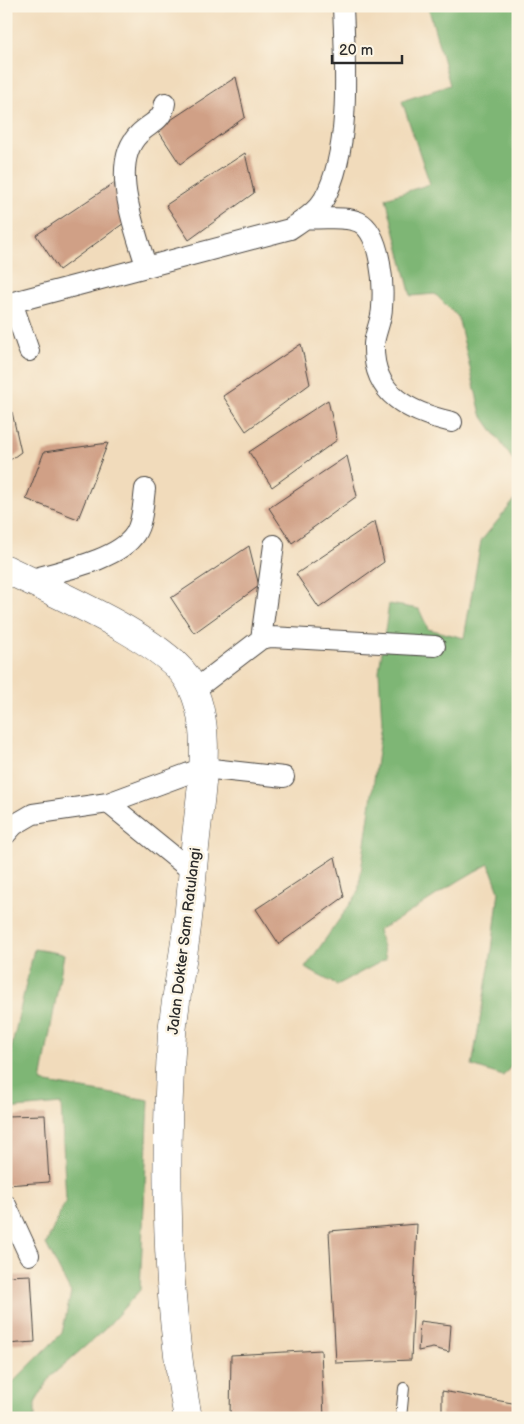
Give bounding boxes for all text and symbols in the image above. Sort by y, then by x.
scale bar [332,32,402,64]
text: 20 m [339,41,373,60]
street label: Jalan Dokter Sam Ratulangi [164,847,205,1035]

